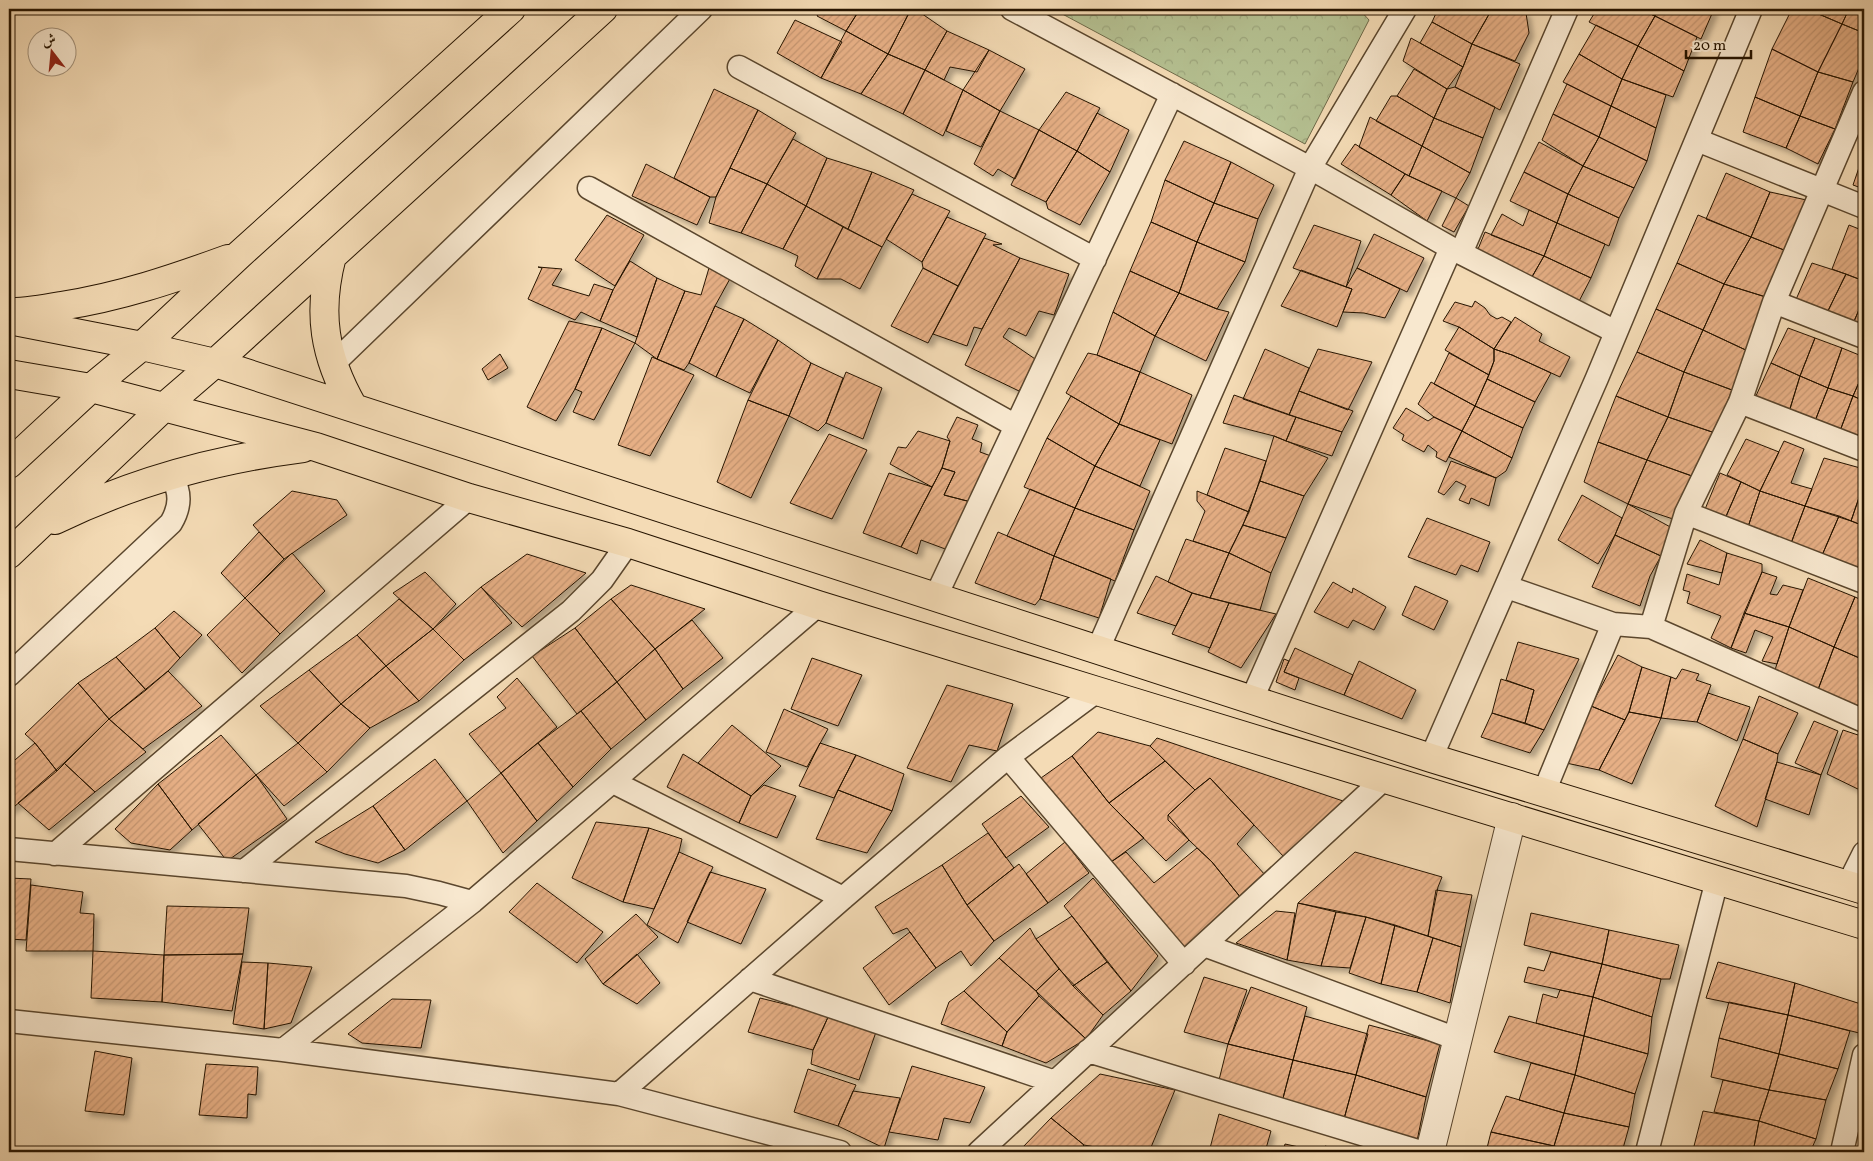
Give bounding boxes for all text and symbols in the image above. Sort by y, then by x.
north arrow [28,28,78,78]
scale bar [1686,28,1750,60]
text: ش [40,30,58,52]
text: 20 m [1693,36,1726,57]

